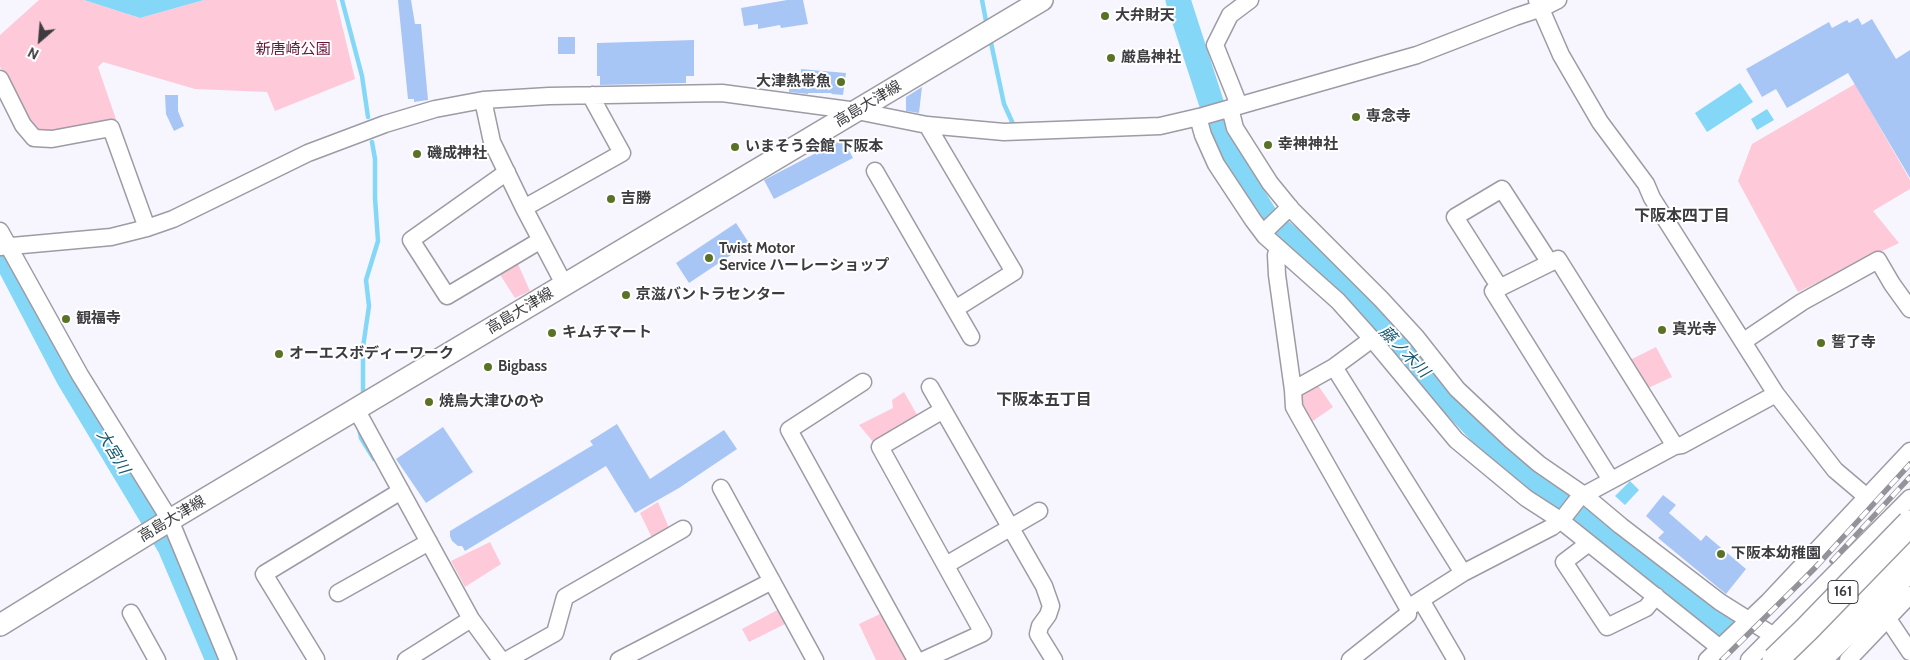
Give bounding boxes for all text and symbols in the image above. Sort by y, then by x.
place label: 大弁財天 [1115,7,1175,25]
marker: 大弁財天 [1099,10,1111,22]
north arrow [15,15,65,65]
park label: 新唐崎公園 [256,41,330,59]
text: N [25,43,42,64]
place label: 厳島神社 [1121,49,1181,67]
marker: 厳島神社 [1105,52,1117,64]
place label: 大津熱帯魚 [756,73,831,91]
marker: 大津熱帯魚 [835,76,847,88]
street label: 高島大津線 [831,77,905,131]
place label: 専念寺 [1366,108,1411,126]
marker: 専念寺 [1350,111,1362,123]
place label: 幸神神社 [1278,136,1338,154]
place label: いまそう会館 下阪本 [745,138,883,156]
marker: 幸神神社 [1262,139,1274,151]
marker: いまそう会館 下阪本 [729,141,741,153]
place label: 磯成神社 [427,145,487,163]
marker: 磯成神社 [411,148,423,160]
place label: 吉勝 [621,190,651,208]
marker: 吉勝 [605,193,617,205]
district label: 下阪本四丁目 [1634,206,1730,226]
place label: Twist Motor Service ハーレーショップ [719,240,889,275]
marker: Twist Motor Service ハーレーショップ [703,252,715,264]
street label: 高島大津線 [483,284,557,338]
place label: 京滋バントラセンター [636,286,786,304]
marker: 京滋バントラセンター [620,289,632,301]
place label: 観福寺 [76,310,121,328]
marker: 観福寺 [60,313,72,325]
place label: 真光寺 [1672,321,1717,339]
water label: 藤ノ木川 [1375,322,1433,382]
place label: キムチマート [562,324,652,342]
marker: 真光寺 [1656,324,1668,336]
marker: キムチマート [546,327,558,339]
place label: 誓了寺 [1831,334,1876,352]
marker: 誓了寺 [1815,337,1827,349]
place label: オーエスボディーワーク [289,345,454,363]
marker: オーエスボディーワーク [273,348,285,360]
place label: Bigbass [498,358,547,376]
marker: Bigbass [482,361,494,373]
district label: 下阪本五丁目 [996,390,1092,410]
place label: 焼鳥大津ひのや [439,393,544,411]
marker: 焼鳥大津ひのや [423,396,435,408]
water label: 大宮川 [92,426,134,478]
street label: 高島大津線 [135,492,209,546]
place label: 下阪本幼稚園 [1731,545,1821,563]
marker: 下阪本幼稚園 [1715,548,1727,560]
road number: 161 [1828,580,1858,604]

